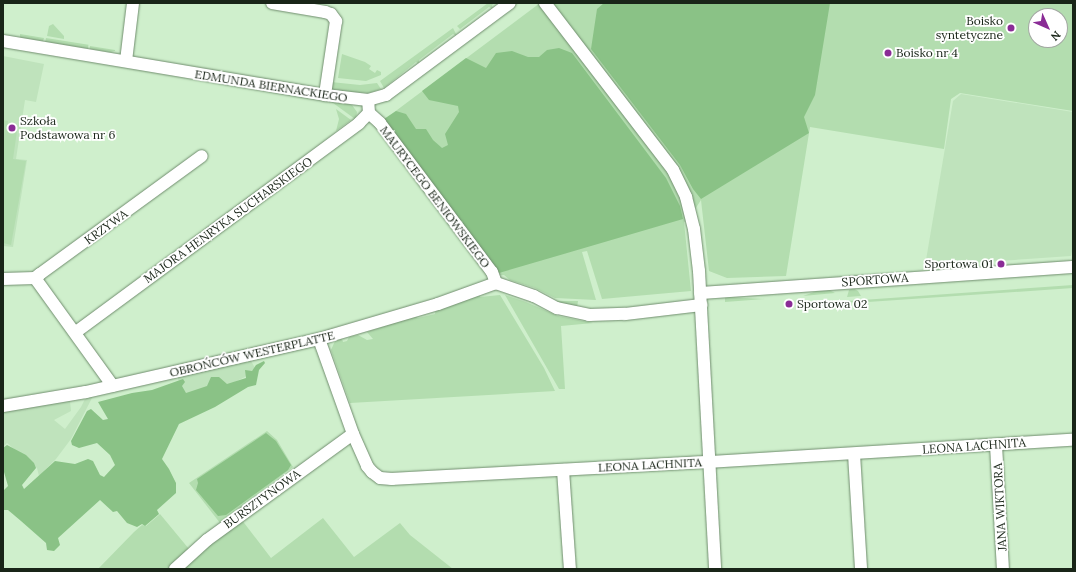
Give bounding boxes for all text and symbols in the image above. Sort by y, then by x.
north arrow [1028,8,1068,48]
place label: Boisko syntetyczne [936,14,1003,42]
marker: Boisko syntetyczne [1006,23,1016,33]
text: N [1048,28,1064,44]
place label: Boisko nr 4 [896,46,958,60]
marker: Boisko nr 4 [883,48,893,58]
street label: EDMUNDA BIERNACKIEGO [194,67,348,105]
place label: Szkoła Podstawowa nr 6 [20,114,115,142]
marker: Szkoła Podstawowa nr 6 [7,123,17,133]
street label: MAURYCEGO BENIOWSKIEGO [377,123,493,271]
street label: MAJORA HENRYKA SUCHARSKIEGO [141,154,315,286]
street label: KRZYWA [82,206,130,248]
place label: Sportowa 01 [925,257,993,271]
marker: Sportowa 01 [996,259,1006,269]
street label: SPORTOWA [841,270,909,290]
place label: Sportowa 02 [797,297,867,311]
marker: Sportowa 02 [784,299,794,309]
street label: OBROŃCÓW WESTERPLATTE [168,328,336,380]
street label: LEONA LACHNITA [922,435,1026,457]
street label: LEONA LACHNITA [598,455,702,475]
street label: JANA WIKTORA [991,463,1009,551]
street label: BURSZTYNOWA [221,466,303,532]

